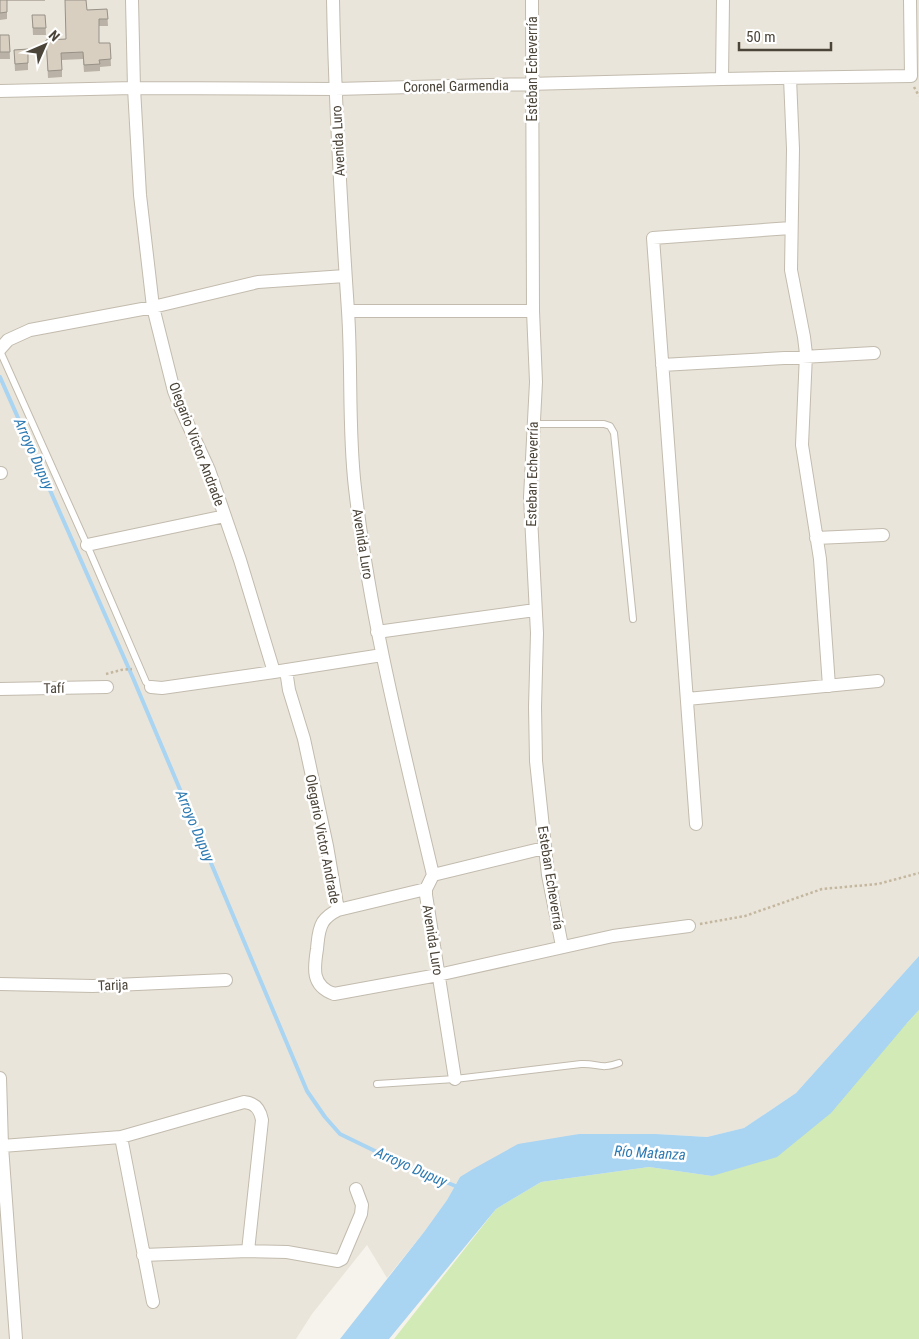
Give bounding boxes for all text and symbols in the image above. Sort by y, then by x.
street label: Esteban Echeverría [524,16,540,122]
north arrow [20,20,70,70]
scale bar [739,20,832,52]
text: N [46,27,63,44]
text: 50 m [746,28,776,46]
street label: Coronel Garmendia [403,77,509,95]
street label: Avenida Luro [328,105,348,177]
street label: Olegario Victor Andrade [166,380,228,509]
water label: Arroyo Dupuy [10,414,58,493]
street label: Esteban Echeverría [523,421,541,527]
street label: Avenida Luro [350,508,376,580]
street label: Tafí [43,680,65,696]
street label: Olegario Victor Andrade [303,773,343,906]
water label: Arroyo Dupuy [171,786,219,866]
street label: Esteban Echeverría [535,825,567,931]
street label: Avenida Luro [420,904,446,976]
street label: Tarija [97,976,129,994]
water label: Río Matanza [614,1142,686,1164]
water label: Arroyo Dupuy [371,1143,450,1191]

